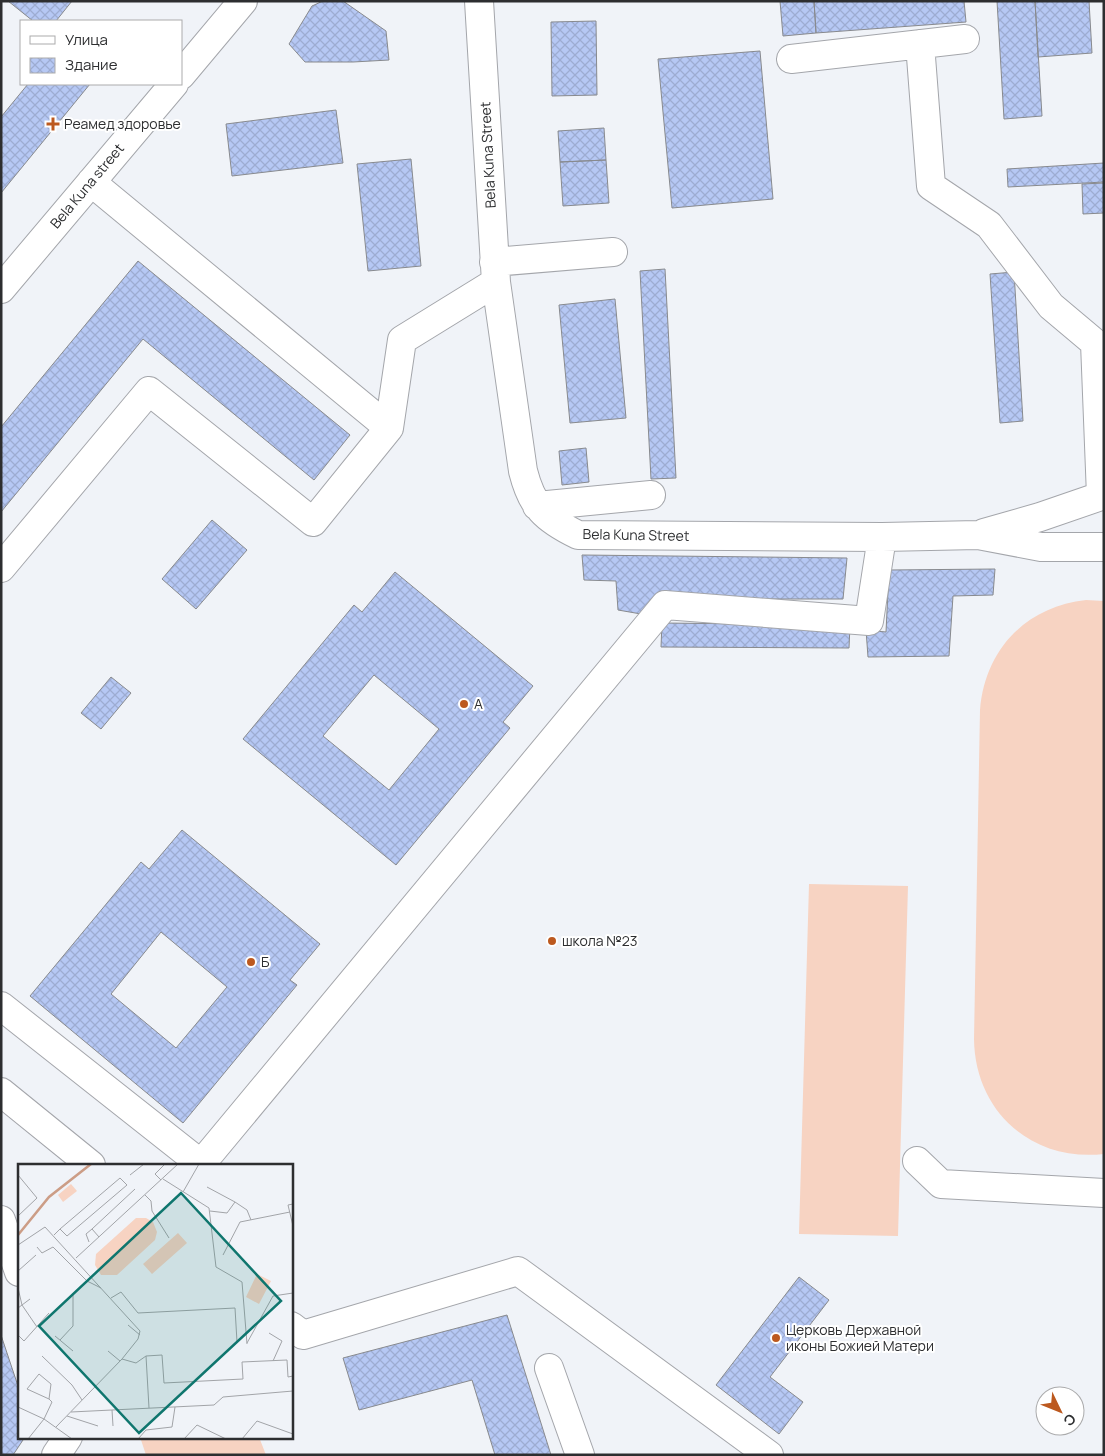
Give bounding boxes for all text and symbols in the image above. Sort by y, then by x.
legend [20,20,182,85]
text: Улица [65,29,108,50]
text: Здание [65,54,118,75]
street label: Bela Kuna Street [475,101,500,209]
place label: Реамед здоровье [64,114,181,133]
marker: Реамед здоровье [46,117,60,131]
street label: Bela Kuna street [45,139,128,232]
street label: Bela Kuna Street [582,524,690,545]
place label: А [474,694,483,713]
marker: А [458,698,470,710]
place label: школа №23 [562,931,638,950]
marker: школа №23 [546,935,558,947]
place label: Б [261,952,270,971]
marker: Б [245,956,257,968]
inset map [18,1164,292,1438]
place label: Церковь Державной иконы Божией Матери [786,1320,934,1355]
marker: Церковь Державной иконы Божией Матери [770,1332,782,1344]
north arrow [1035,1386,1085,1436]
text: С [1059,1410,1080,1430]

